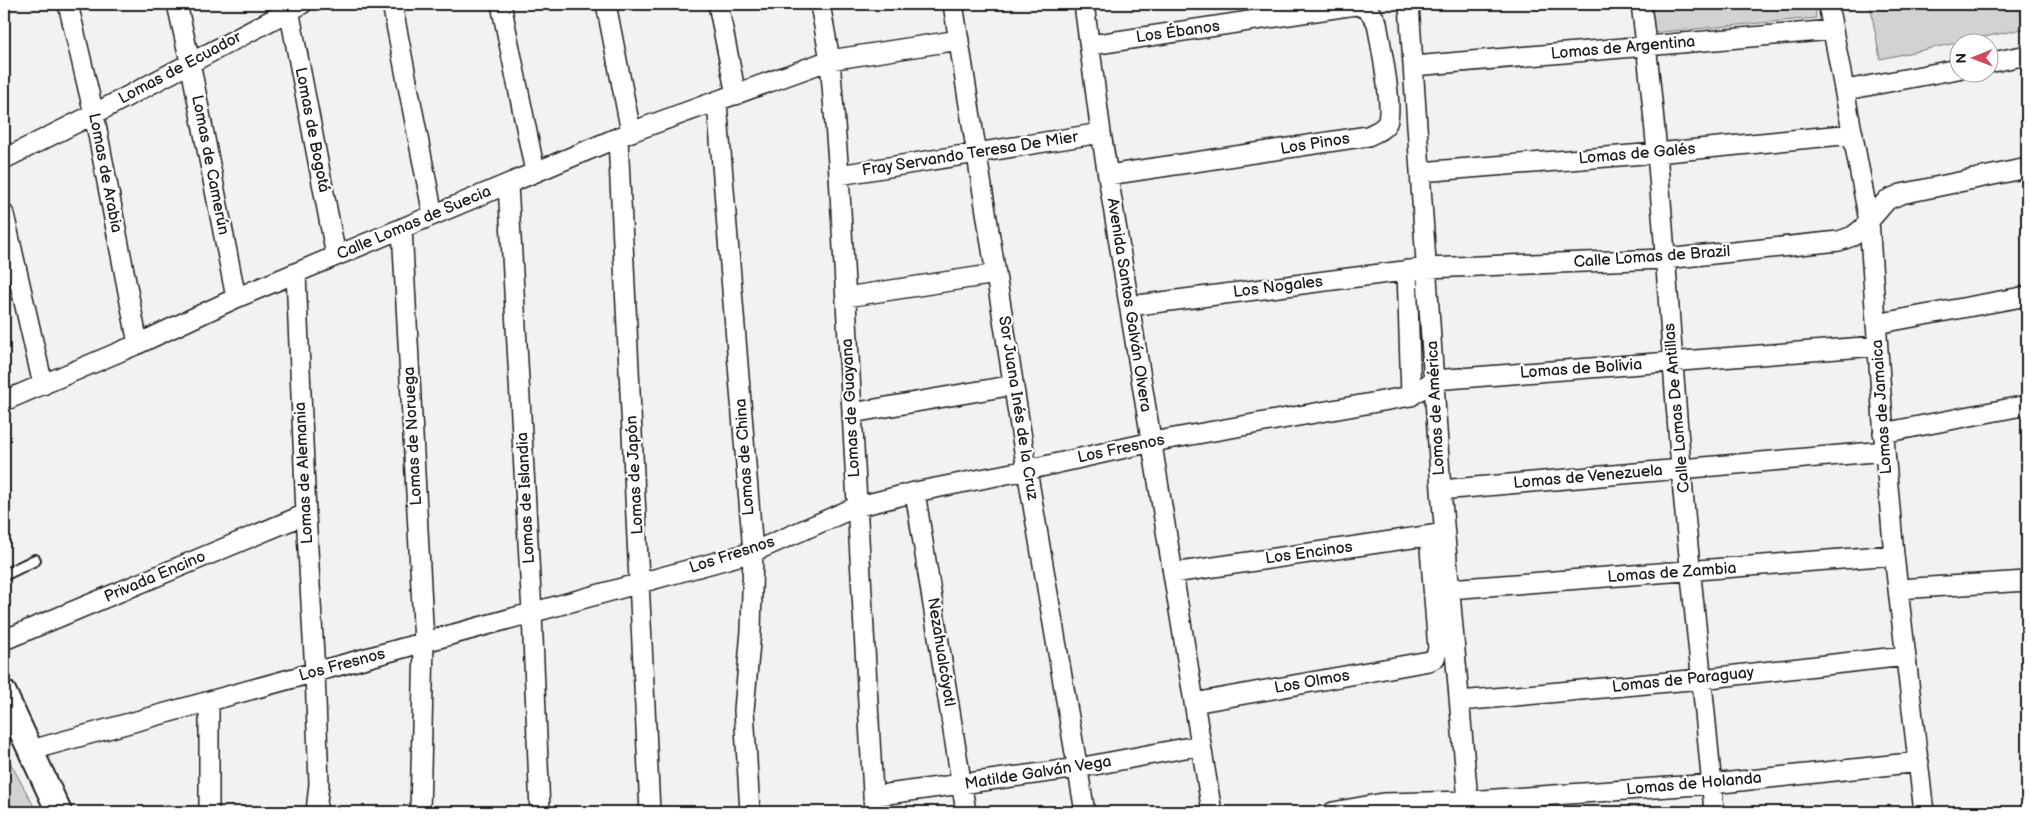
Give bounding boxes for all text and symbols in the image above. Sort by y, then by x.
street label: Los Ébanos [1135,15,1221,47]
street label: Lomas de Ecuador [115,27,245,108]
street label: Lomas de Argentina [1550,32,1696,64]
north arrow [1948,32,1998,82]
text: N [1953,53,1970,64]
street label: Lomas de Bogotá [291,66,333,194]
street label: Lomas de Camerún [187,93,233,237]
street label: Lomas de Arabia [84,112,126,234]
street label: Fray Servando Teresa De Mier [861,127,1080,180]
street label: Los Pinos [1279,129,1351,159]
street label: Lomas de Galés [1578,139,1696,169]
street label: Calle Lomas de Suecia [334,182,494,264]
street label: Avenida Santos Galván Olvera [1103,197,1155,413]
street label: Calle Lomas de Brazil [1573,242,1731,272]
street label: Los Nogales [1232,272,1324,302]
street label: Sor Juana Inés de la Cruz [994,315,1042,502]
street label: Calle Lomas De Antillas [1660,322,1694,494]
street label: Lomas de Guayana [838,338,864,478]
street label: Lomas de Jamaica [1868,339,1896,475]
street label: Lomas de América [1423,340,1449,476]
street label: Lomas de Bolivia [1519,355,1643,383]
street label: Lomas de Noruega [400,366,426,506]
street label: Lomas de China [731,398,759,516]
street label: Lomas de Alemania [291,402,317,544]
street label: Lomas de Japón [622,415,648,535]
street label: Los Fresnos [1076,430,1166,467]
street label: Lomas de Islandia [513,432,539,564]
street label: Lomas de Venezuela [1512,461,1664,493]
street label: Los Fresnos [687,532,777,578]
street label: Los Encinos [1264,537,1354,569]
street label: Privada Encino [102,547,208,607]
street label: Lomas de Zambia [1607,559,1737,587]
street label: Nezahualcóyotl [923,596,959,708]
street label: Los Fresnos [297,644,387,686]
street label: Lomas de Paraguay [1611,663,1756,697]
street label: Los Olmos [1273,666,1351,698]
street label: Matilde Galván Vega [963,752,1113,794]
street label: Lomas de Holanda [1626,769,1762,799]

